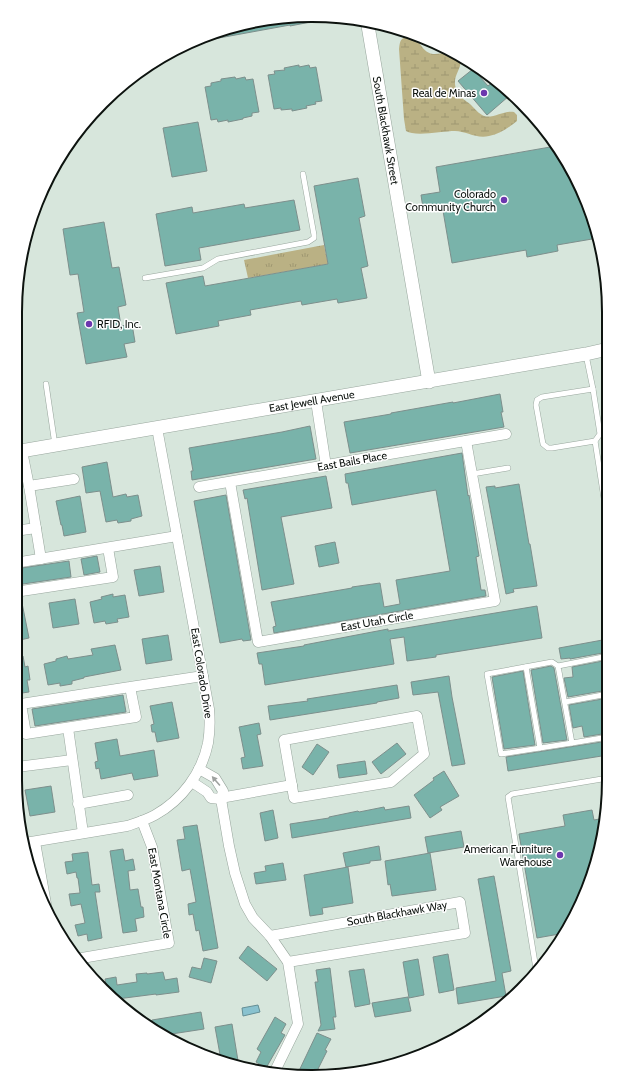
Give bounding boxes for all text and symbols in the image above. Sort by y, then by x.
street label: South Blackhawk Street [370,75,402,186]
place label: Real de Minas [412,86,476,100]
marker: Real de Minas [479,88,489,98]
place label: Colorado Community Church [405,187,496,214]
marker: Colorado Community Church [499,195,509,205]
place label: RFID, Inc. [97,317,141,331]
marker: RFID, Inc. [84,319,94,329]
street label: East Jewell Avenue [268,387,356,415]
street label: East Bails Place [316,448,388,474]
street label: East Utah Circle [340,608,415,634]
street label: East Colorado Drive [188,627,216,720]
one-way arrow [211,776,220,786]
place label: American Furniture Warehouse [464,842,552,869]
street label: East Montana Circle [145,847,175,940]
marker: American Furniture Warehouse [555,850,565,860]
street label: South Blackhawk Way [346,897,449,929]

